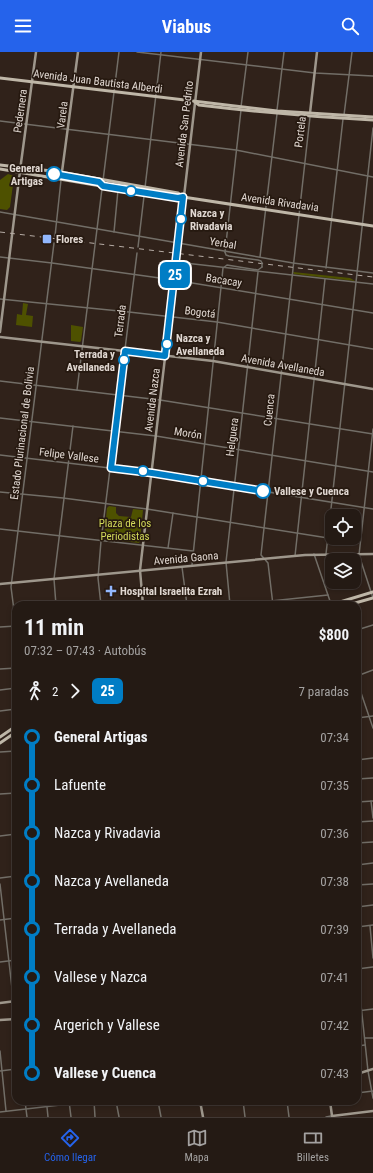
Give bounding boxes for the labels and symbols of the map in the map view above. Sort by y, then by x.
street label: Avenida Juan Bautista Alberdi [33,67,163,96]
street label: Avenida San Pedrito [173,80,196,168]
street label: Pedernera [11,88,30,134]
street label: Varela [54,101,71,129]
street label: Portela [292,116,309,148]
place label: General Artigas [9,162,43,188]
marker: General Artigas [46,166,62,182]
unlabelled marker [125,185,137,197]
street label: Avenida Rivadavia [240,191,320,214]
place label: Nazca y Rivadavia [190,207,232,233]
marker: Nazca y Rivadavia [175,213,187,225]
marker: Flores [41,233,53,245]
place label: Flores [56,233,83,246]
street label: Yerbal [208,235,237,252]
line badge: 25 [157,262,193,288]
street label: Bacacay [205,271,243,290]
street label: Terrada [112,304,129,338]
street label: Bogotá [184,304,216,321]
place label: Nazca y Avellaneda [176,332,224,358]
marker: Nazca y Avellaneda [161,338,173,350]
place label: Terrada y Avellaneda [67,348,115,374]
street label: Avenida Avellaneda [240,352,326,379]
marker: Terrada y Avellaneda [118,354,130,366]
street label: Estado Plurinacional de Bolivia [8,366,37,500]
street label: Avenida Nazca [142,367,163,433]
street label: Cuenca [261,393,278,427]
street label: Helguera [224,417,241,457]
street label: Morón [173,425,203,442]
street label: Felipe Vallese [38,445,100,466]
unlabelled marker [137,465,149,477]
unlabelled marker [197,475,209,487]
marker: Vallese y Cuenca [255,483,271,499]
place label: Vallese y Cuenca [274,485,349,498]
park label: Plaza de los Periodistas [99,517,151,543]
street label: Avenida Gaona [153,549,219,568]
marker: Hospital Israelita Ezrah [105,585,117,597]
place label: Hospital Israelita Ezrah [120,585,222,598]

